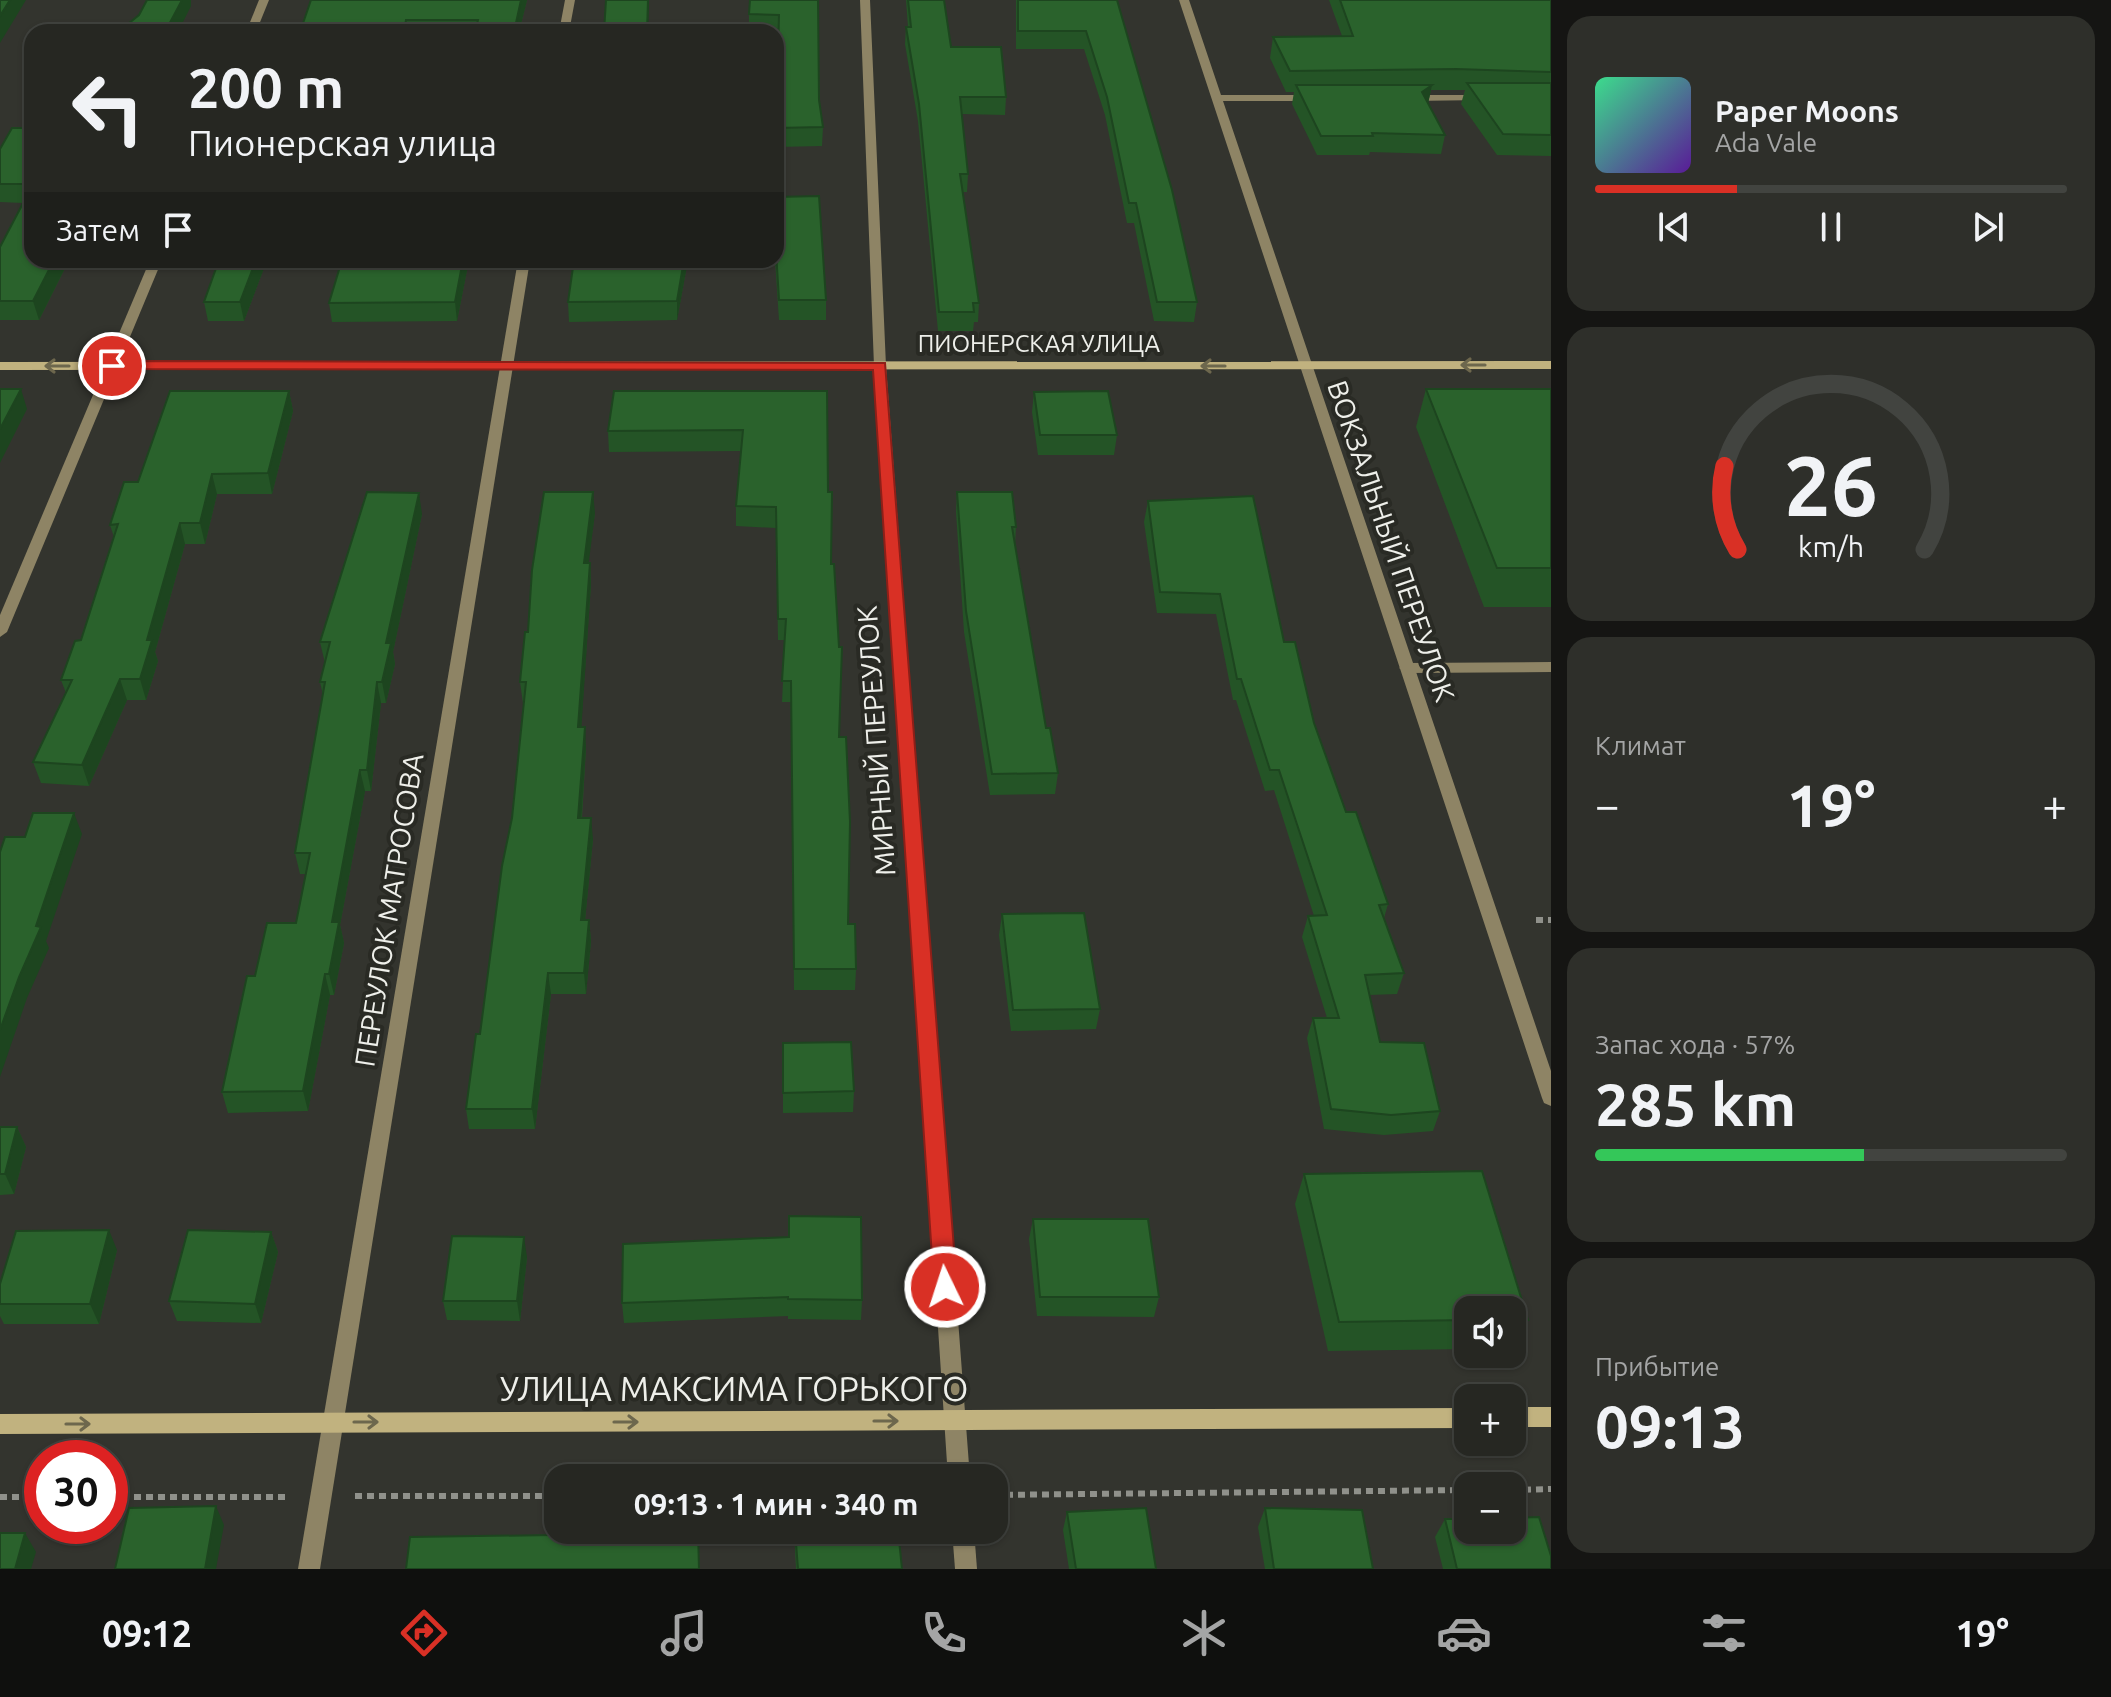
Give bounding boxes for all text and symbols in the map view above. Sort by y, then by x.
icon: left [56,56,160,160]
text: 200 m [188,56,344,119]
text: Paper Moons [1715,94,1899,128]
text: Пионерская улица [188,122,497,163]
text: Ada Vale [1715,128,1817,157]
icon: previous [1652,205,1696,249]
icon: pause [1809,205,1853,249]
icon: next [1966,205,2010,249]
icon: arrive [156,208,200,252]
text: Затем [56,213,140,247]
street label: ПИОНЕРСКАЯ УЛИЦА [918,330,1161,357]
pin [78,332,146,400]
icon: arrive [90,344,134,388]
one-way arrow [1460,357,1487,373]
one-way arrow [44,358,71,374]
one-way arrow [1200,358,1227,374]
street label: ВОКЗАЛЬНЫЙ ПЕРЕУЛОК [1322,376,1461,705]
text: 26 [1784,437,1878,531]
text: km/h [1798,530,1864,562]
street label: МИРНЫЙ ПЕРЕУЛОК [851,605,900,877]
text: Климат [1595,731,1686,760]
street label: ПЕРЕУЛОК МАТРОСОВА [348,751,429,1069]
text: 19° [1787,771,1875,838]
text: − [1595,780,1620,829]
text: + [2042,780,2067,829]
text: Запас хода · 57% [1595,1030,1795,1059]
text: 285 km [1595,1070,1796,1137]
position arrow [903,1245,987,1329]
map controls [1454,1296,1526,1544]
button: sound [1454,1296,1526,1368]
text: Прибытие [1595,1352,1719,1381]
street label: УЛИЦА МАКСИМА ГОРЬКОГО [500,1369,968,1407]
button: + [1454,1384,1526,1456]
text: 09:13 [1595,1392,1745,1459]
one-way arrow [872,1413,899,1429]
one-way arrow [352,1414,379,1430]
one-way arrow [612,1414,639,1430]
one-way arrow [64,1416,91,1432]
speed limit sign: 30 [24,1440,128,1544]
button: − [1454,1472,1526,1544]
text: 09:13 · 1 мин · 340 m [634,1487,918,1521]
icon: directions [396,1605,452,1661]
icon: music [656,1605,712,1661]
icon: phone [916,1605,972,1661]
icon: climate [1176,1605,1232,1661]
icon: car [1436,1605,1492,1661]
icon: filters [1696,1605,1752,1661]
text: 09:12 [102,1613,192,1654]
text: 19° [1956,1613,2009,1654]

